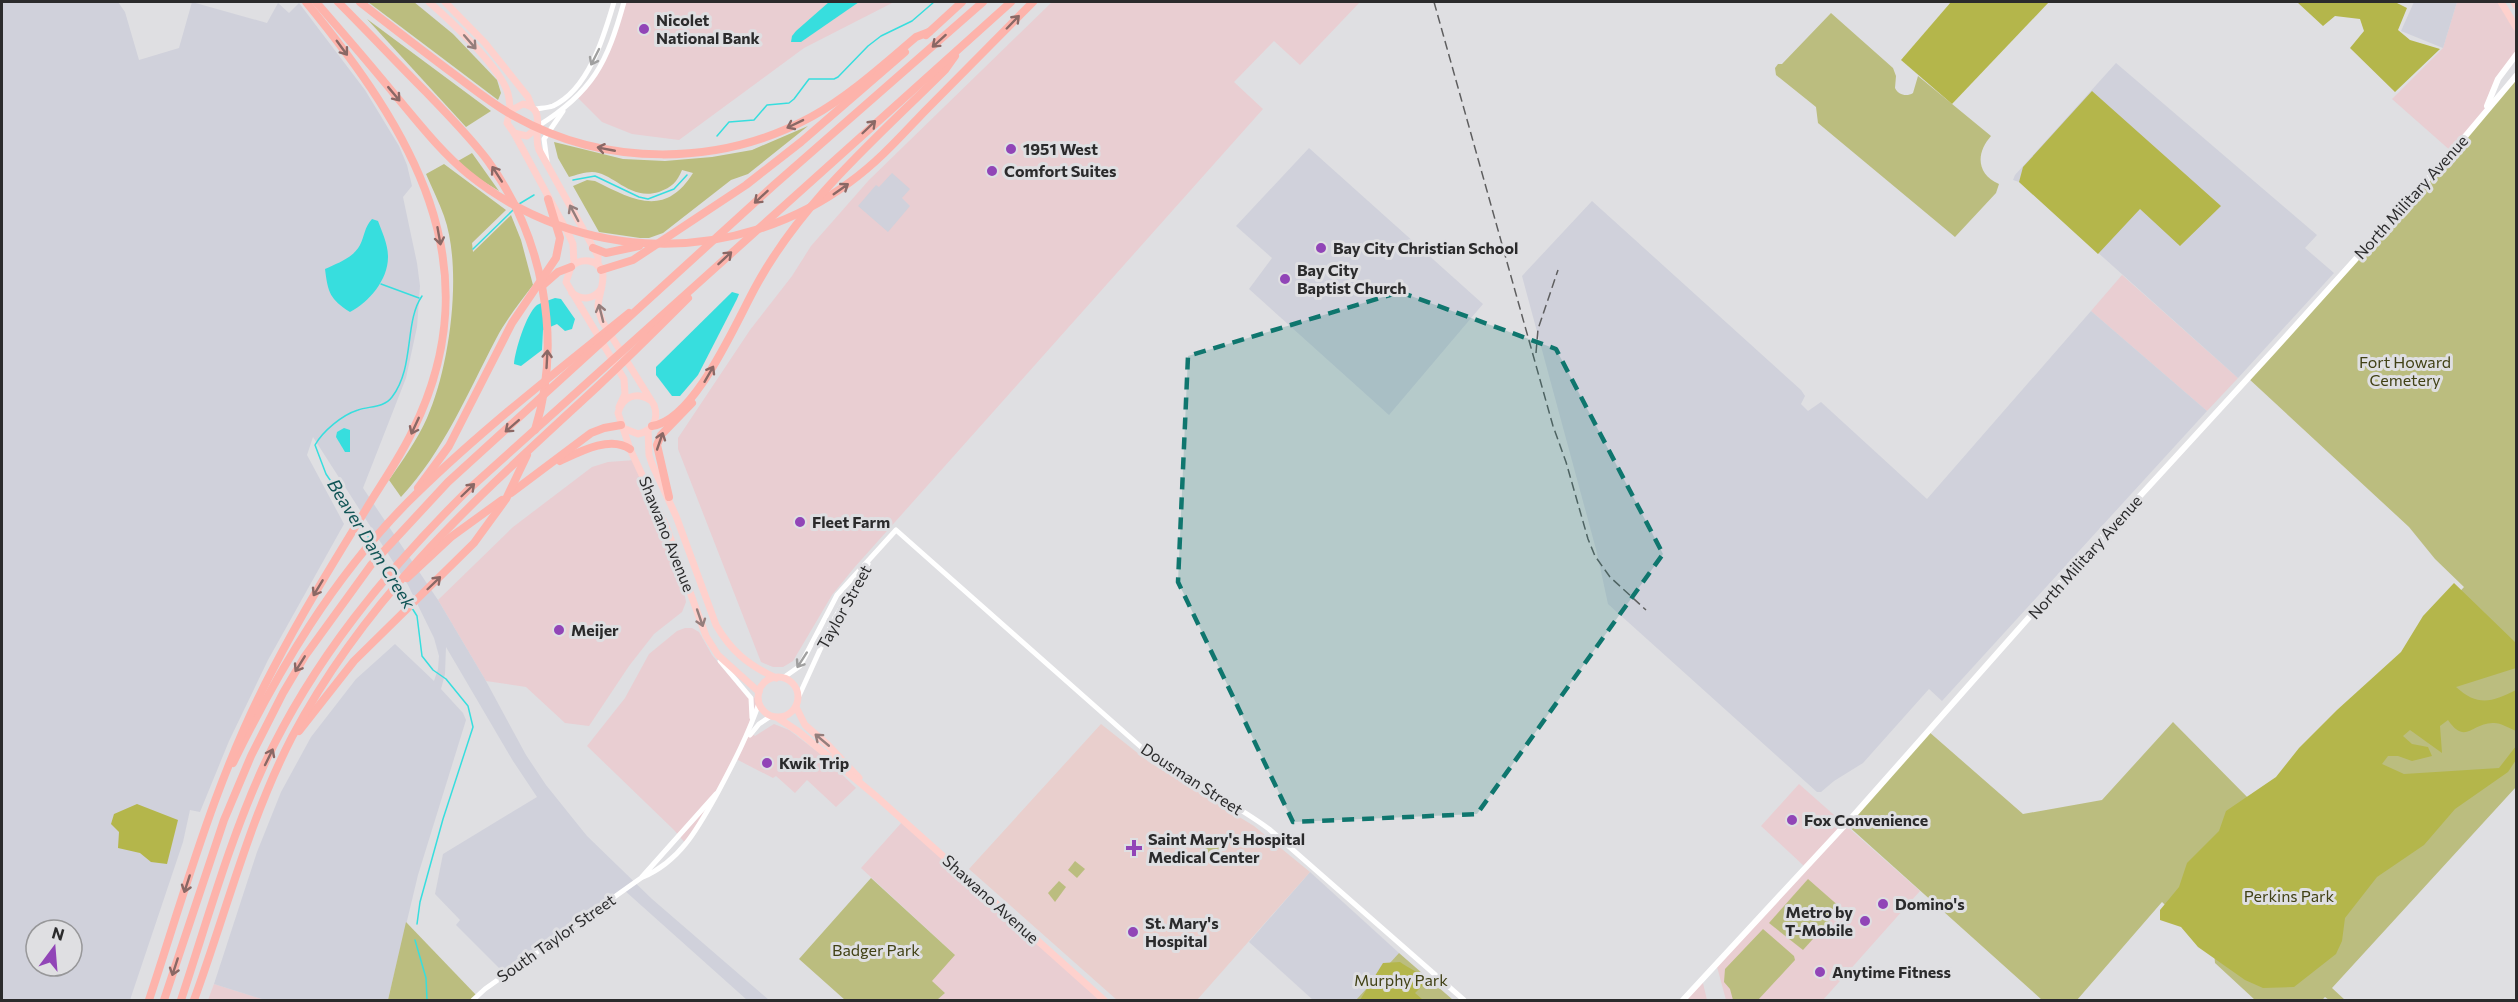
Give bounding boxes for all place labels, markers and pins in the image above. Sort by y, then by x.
place label: Nicolet National Bank [656,10,761,47]
marker: Nicolet National Bank [637,22,651,36]
place label: 1951 West [1023,139,1098,158]
marker: 1951 West [1004,142,1018,156]
place label: Comfort Suites [1004,161,1116,180]
marker: Comfort Suites [985,164,999,178]
place label: Bay City Christian School [1333,238,1518,257]
marker: Bay City Christian School [1314,241,1328,255]
place label: Bay City Baptist Church [1297,260,1407,297]
marker: Bay City Baptist Church [1278,272,1292,286]
place label: Fleet Farm [812,512,890,531]
marker: Fleet Farm [793,515,807,529]
place label: Meijer [571,620,619,639]
marker: Meijer [552,623,566,637]
place label: Kwik Trip [779,753,849,772]
marker: Kwik Trip [760,756,774,770]
place label: Fox Convenience [1804,810,1928,829]
marker: Fox Convenience [1785,813,1799,827]
place label: Saint Mary's Hospital Medical Center [1148,829,1305,866]
marker: Saint Mary's Hospital Medical Center [1125,839,1143,857]
place label: Domino's [1895,894,1965,913]
marker: Domino's [1876,897,1890,911]
place label: Metro by T-Mobile [1785,902,1853,939]
place label: St. Mary's Hospital [1145,913,1219,950]
marker: Metro by T-Mobile [1858,914,1872,928]
marker: St. Mary's Hospital [1126,925,1140,939]
place label: Anytime Fitness [1832,962,1951,981]
marker: Anytime Fitness [1813,965,1827,979]

